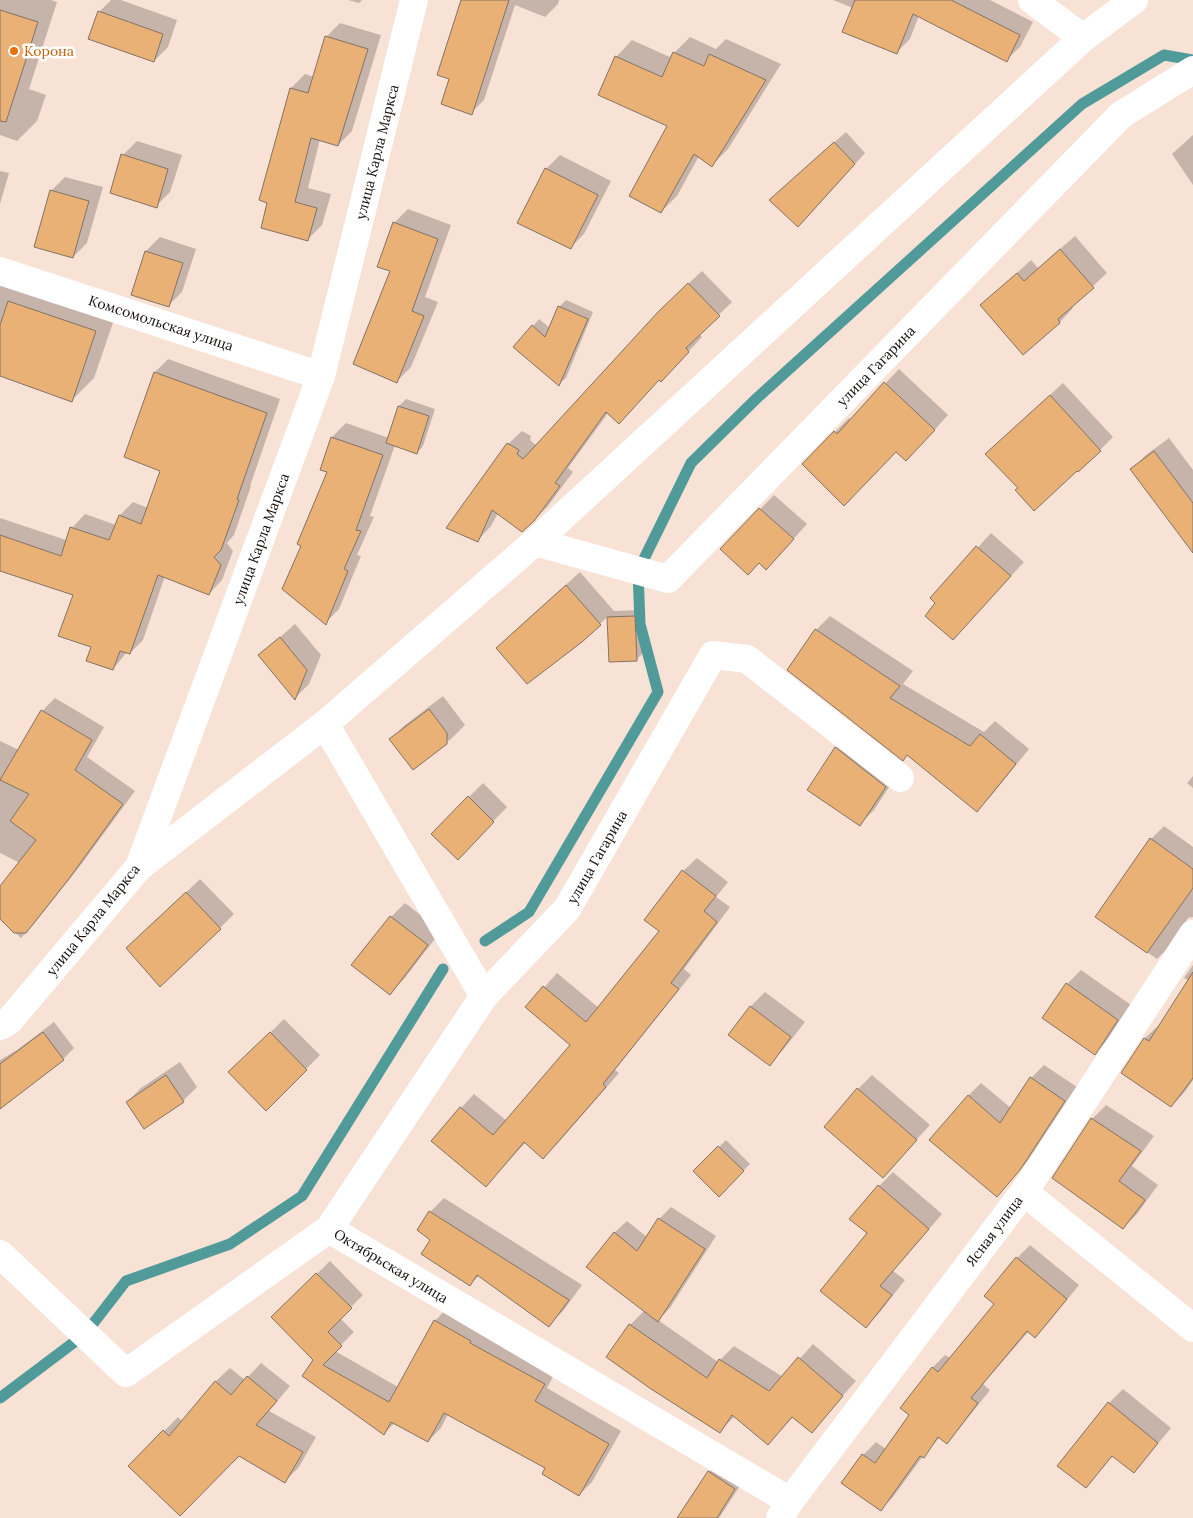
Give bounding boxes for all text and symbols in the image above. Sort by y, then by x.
place label: Корона [24,42,74,60]
marker: Корона [8,45,20,57]
street label: улица Карла Маркса [351,82,403,222]
street label: Комсомольская улица [86,291,236,355]
street label: улица Гагарина [833,322,919,410]
street label: улица Карла Маркса [229,471,293,607]
street label: улица Гагарина [563,807,631,907]
street label: улица Карла Маркса [42,860,144,980]
street label: Ясная улица [962,1192,1026,1270]
street label: Октябрьская улица [331,1225,451,1307]

